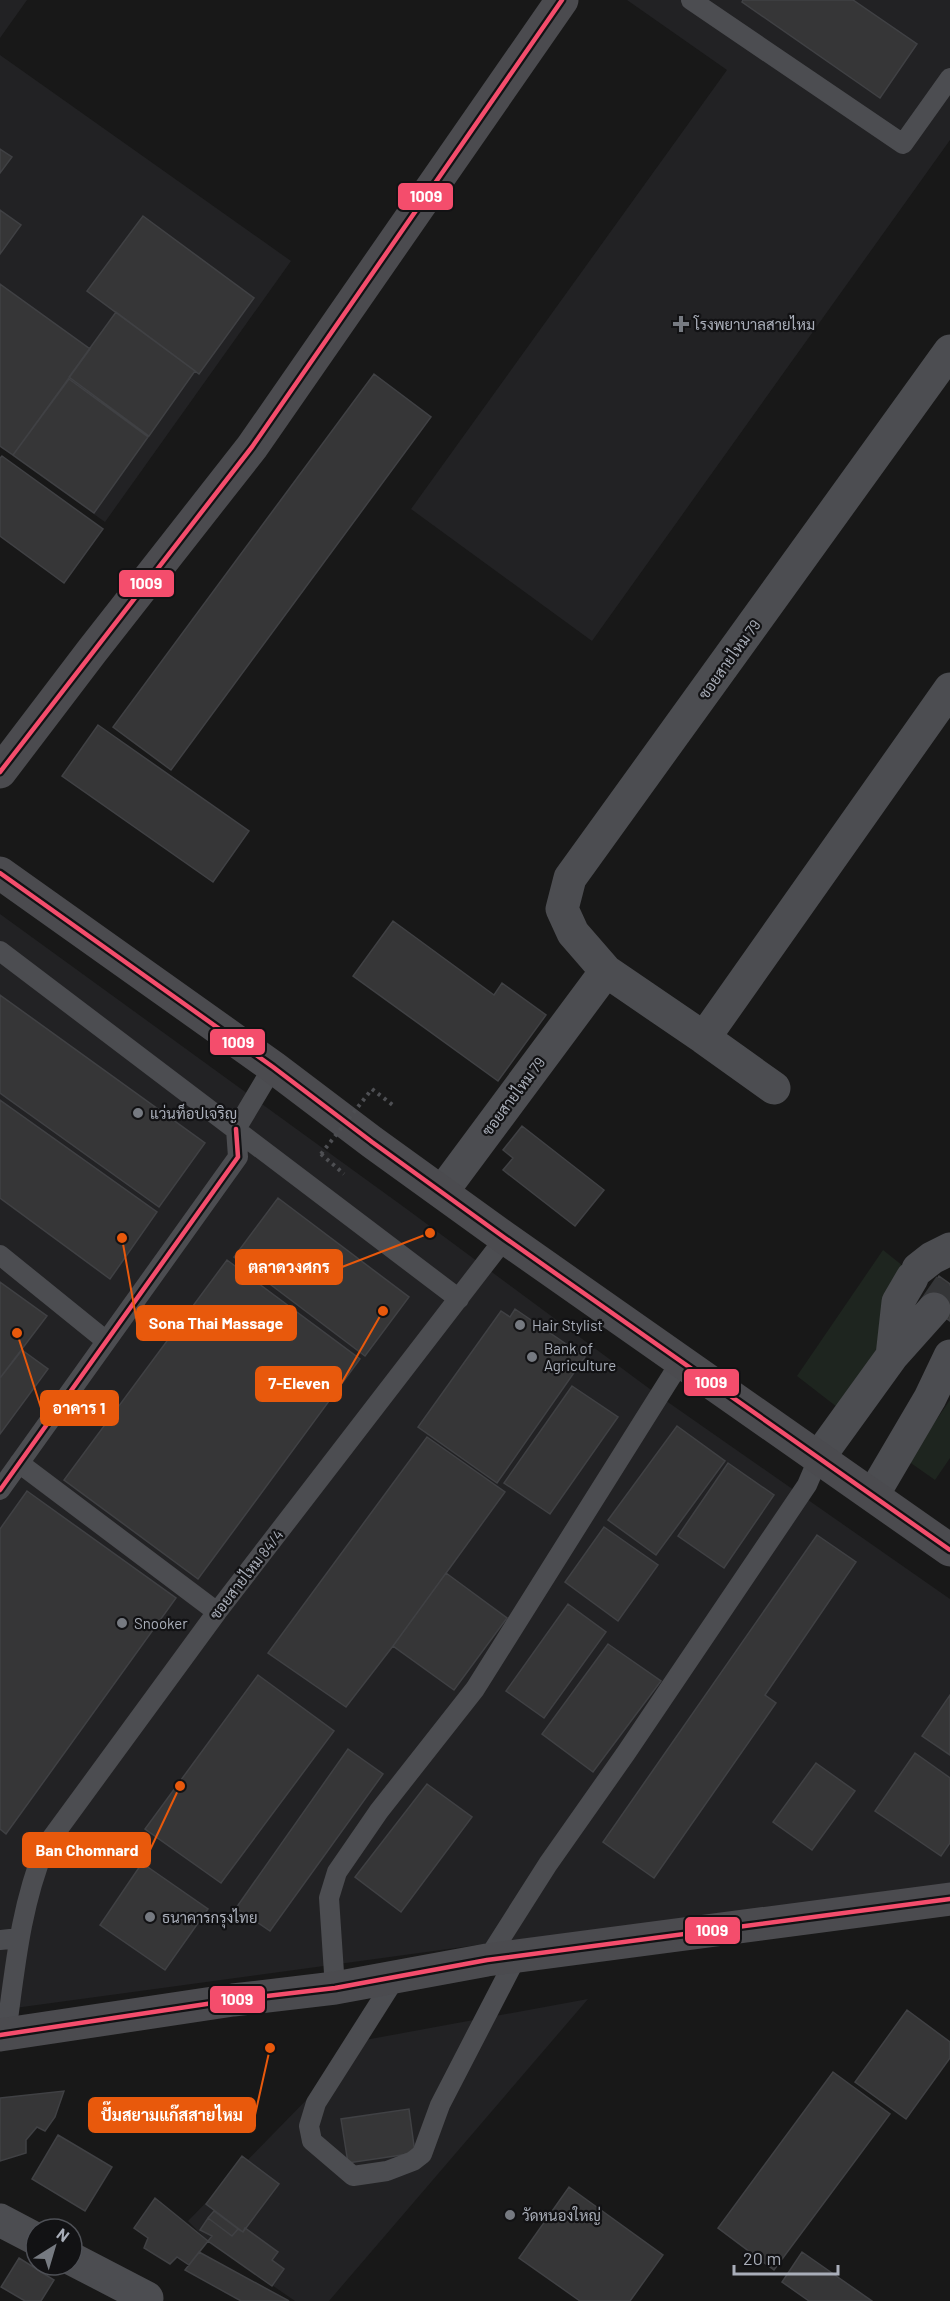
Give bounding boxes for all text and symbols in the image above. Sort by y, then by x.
line badge: 1009 [397,182,454,211]
text: 1009 [410,186,442,205]
marker: โรงพยาบาลสายไหม [672,315,690,333]
place label: โรงพยาบาลสายไหม [693,315,815,333]
line badge: 1009 [118,569,175,598]
text: 1009 [130,573,162,592]
street label: ซอยสายไหม 79 [694,616,764,702]
line badge: 1009 [209,1028,266,1056]
text: 1009 [222,1032,254,1051]
street label: ซอยสายไหม 79 [478,1053,548,1139]
place label: แว่นท็อปเจริญ [150,1103,237,1123]
marker: แว่นท็อปเจริญ [131,1106,145,1120]
callout: ตลาดวงศกร [236,1250,342,1284]
text: ตลาดวงศกร [248,1257,330,1276]
callout: Sona Thai Massage [137,1306,296,1340]
text: Sona Thai Massage [149,1313,284,1332]
place label: Hair Stylist [532,1316,603,1334]
marker: Hair Stylist [513,1318,527,1332]
place label: Bank of Agriculture [544,1339,616,1374]
marker: Bank of Agriculture [525,1350,539,1364]
callout: 7-Eleven [256,1367,341,1401]
line badge: 1009 [683,1368,740,1397]
text: 1009 [695,1372,727,1391]
text: 7-Eleven [268,1373,330,1392]
callout: อาคาร 1 [41,1391,118,1425]
text: อาคาร 1 [53,1398,105,1417]
street label: ซอยสายไหม 84/4 [205,1525,287,1623]
place label: Snooker [134,1614,188,1632]
marker: Snooker [115,1616,129,1630]
callout: Ban Chomnard [23,1833,150,1867]
text: Ban Chomnard [35,1840,139,1859]
place label: ธนาคารกรุงไทย [162,1908,258,1929]
marker: ธนาคารกรุงไทย [143,1910,157,1924]
line badge: 1009 [684,1916,741,1945]
text: 1009 [696,1920,728,1939]
line badge: 1009 [209,1985,266,2014]
text: 1009 [221,1989,253,2008]
callout: ปั๊มสยามแก๊สสายไหม [89,2098,255,2132]
text: ปั๊มสยามแก๊สสายไหม [101,2101,243,2124]
place label: วัดหนองใหญ่ [522,2206,601,2225]
marker: วัดหนองใหญ่ [503,2208,517,2222]
north arrow [24,2217,84,2277]
text: N [53,2224,73,2245]
scale bar [734,2238,838,2276]
text: 20 m [743,2247,781,2269]

